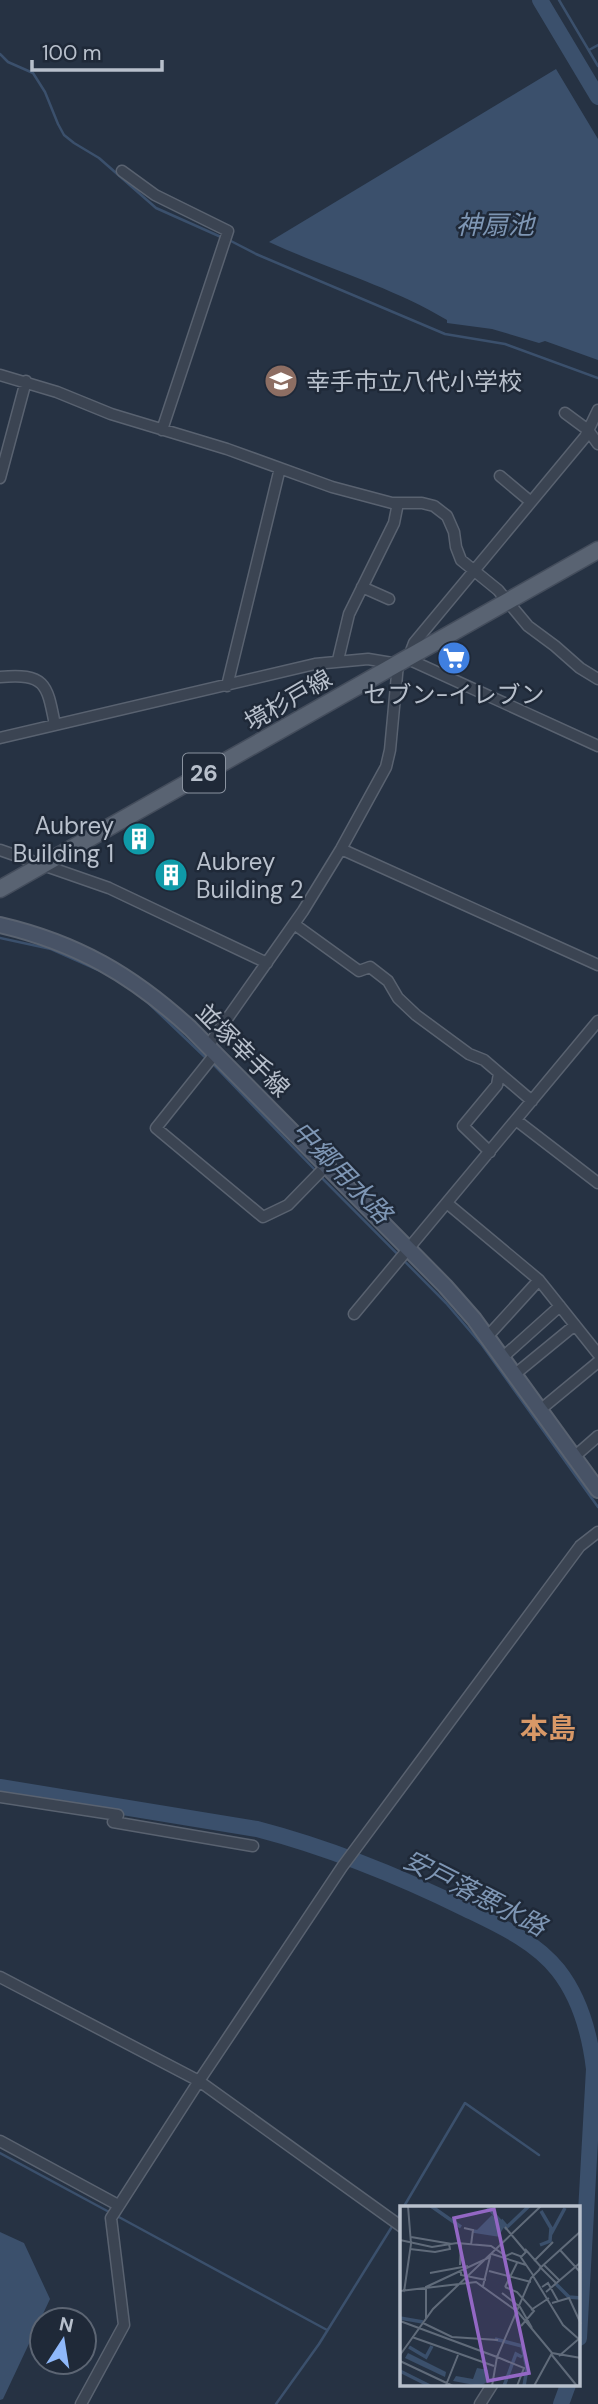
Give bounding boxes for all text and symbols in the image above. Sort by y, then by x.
scale bar [32,28,161,72]
text: 100 m [42,39,102,67]
water label: 神扇池 [456,208,537,242]
school or university icon: 幸手市立八代小学校 [262,362,300,400]
place label: 幸手市立八代小学校 [306,366,522,397]
supermarket icon: セブン-イレブン [435,639,473,677]
street label: 境杉戸線 [239,663,337,737]
place label: セブン-イレブン [364,679,544,710]
road number: 26 [183,754,225,792]
place label: Aubrey Building 1 [13,810,114,869]
building icon: Aubrey Building 1 [120,820,158,858]
place label: Aubrey Building 2 [196,846,304,905]
building icon: Aubrey Building 2 [152,856,190,894]
street label: 並塚幸手線 [190,997,296,1103]
water label: 中郷用水路 [285,1113,401,1232]
district label: 本島 [520,1710,576,1747]
water label: 安戸落悪水路 [398,1842,554,1944]
inset map [400,2206,580,2386]
north arrow [28,2306,98,2376]
text: N [57,2311,76,2339]

